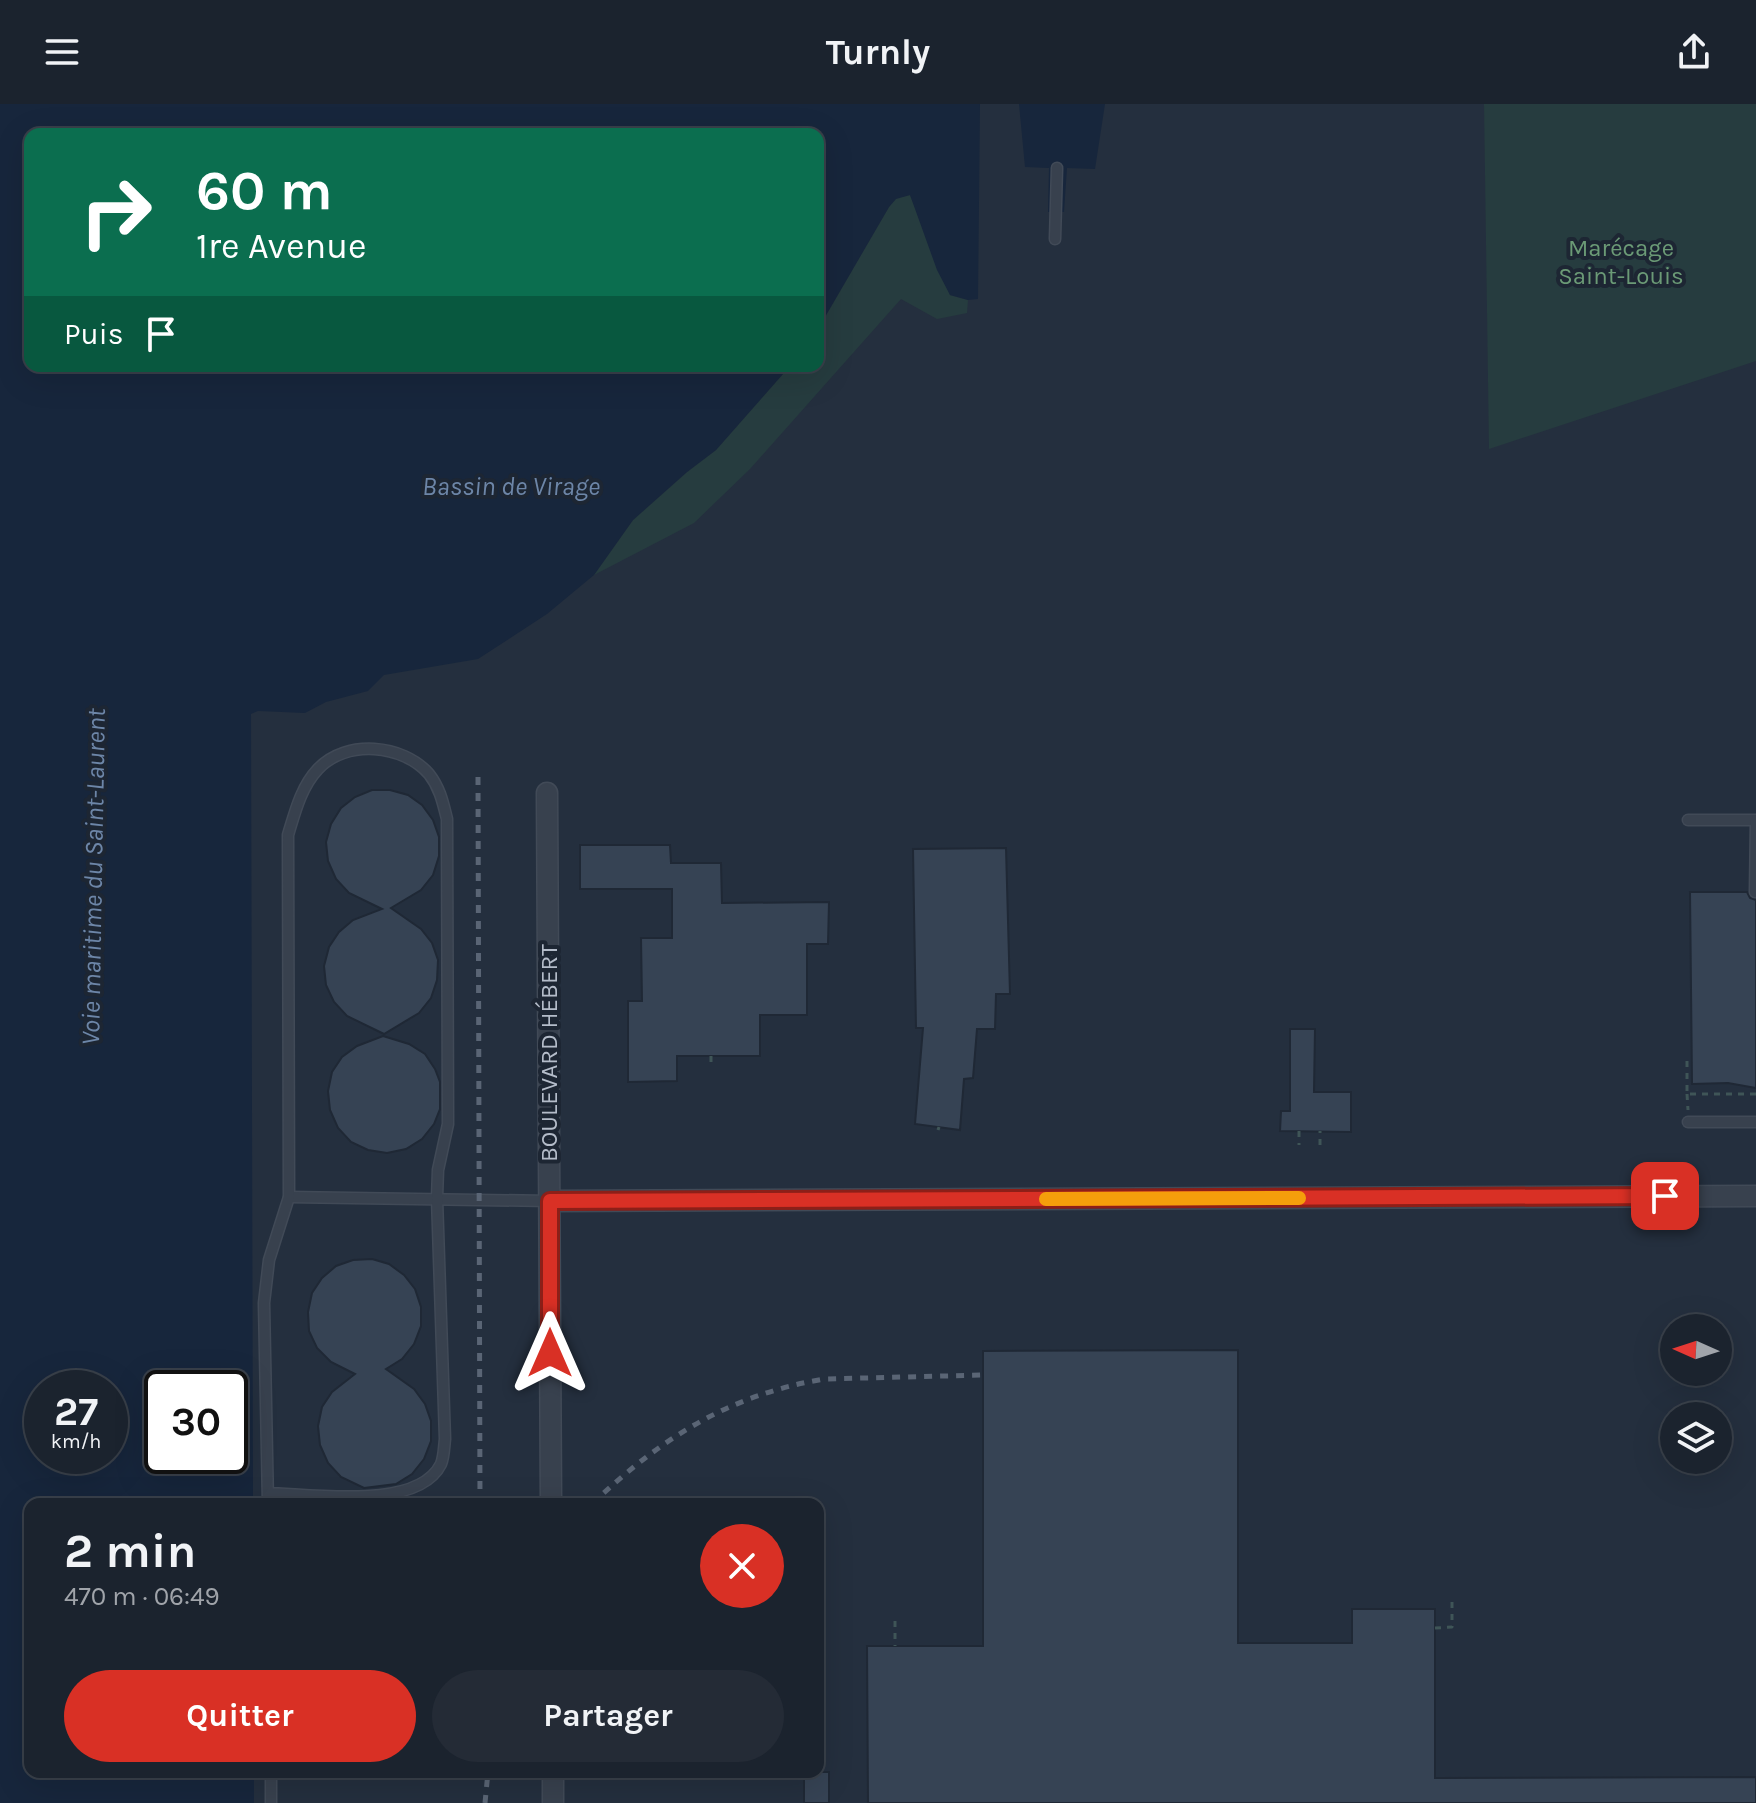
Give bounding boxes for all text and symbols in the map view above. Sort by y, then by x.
icon: menu [40,30,84,74]
icon: share [1672,30,1716,74]
text: Turnly [826,31,930,73]
text: 60 m [196,158,333,223]
icon: right [64,160,168,264]
text: 1re Avenue [196,225,366,267]
park label: Marécage Saint-Louis [1558,234,1684,290]
icon: arrive [139,312,183,356]
text: Puis [64,316,123,352]
water label: Bassin de Virage [422,471,600,502]
water label: Voie maritime du Saint-Laurent [75,707,112,1046]
street label: BOULEVARD HÉBERT [534,944,563,1162]
pin [1631,1162,1699,1230]
icon: arrive [1643,1174,1687,1218]
position arrow [508,1311,592,1395]
north arrow [1660,1314,1732,1386]
map controls [1660,1314,1732,1474]
speed limit sign: 30 [144,1370,248,1474]
text: 27 [54,1388,98,1435]
button: layers [1660,1402,1732,1474]
text: km/h [51,1430,101,1453]
text: 2 min [64,1523,196,1579]
button: close [700,1524,784,1608]
text: 470 m · 06:49 [64,1581,220,1612]
button: Quitter [64,1670,416,1762]
button: Partager [432,1670,784,1762]

